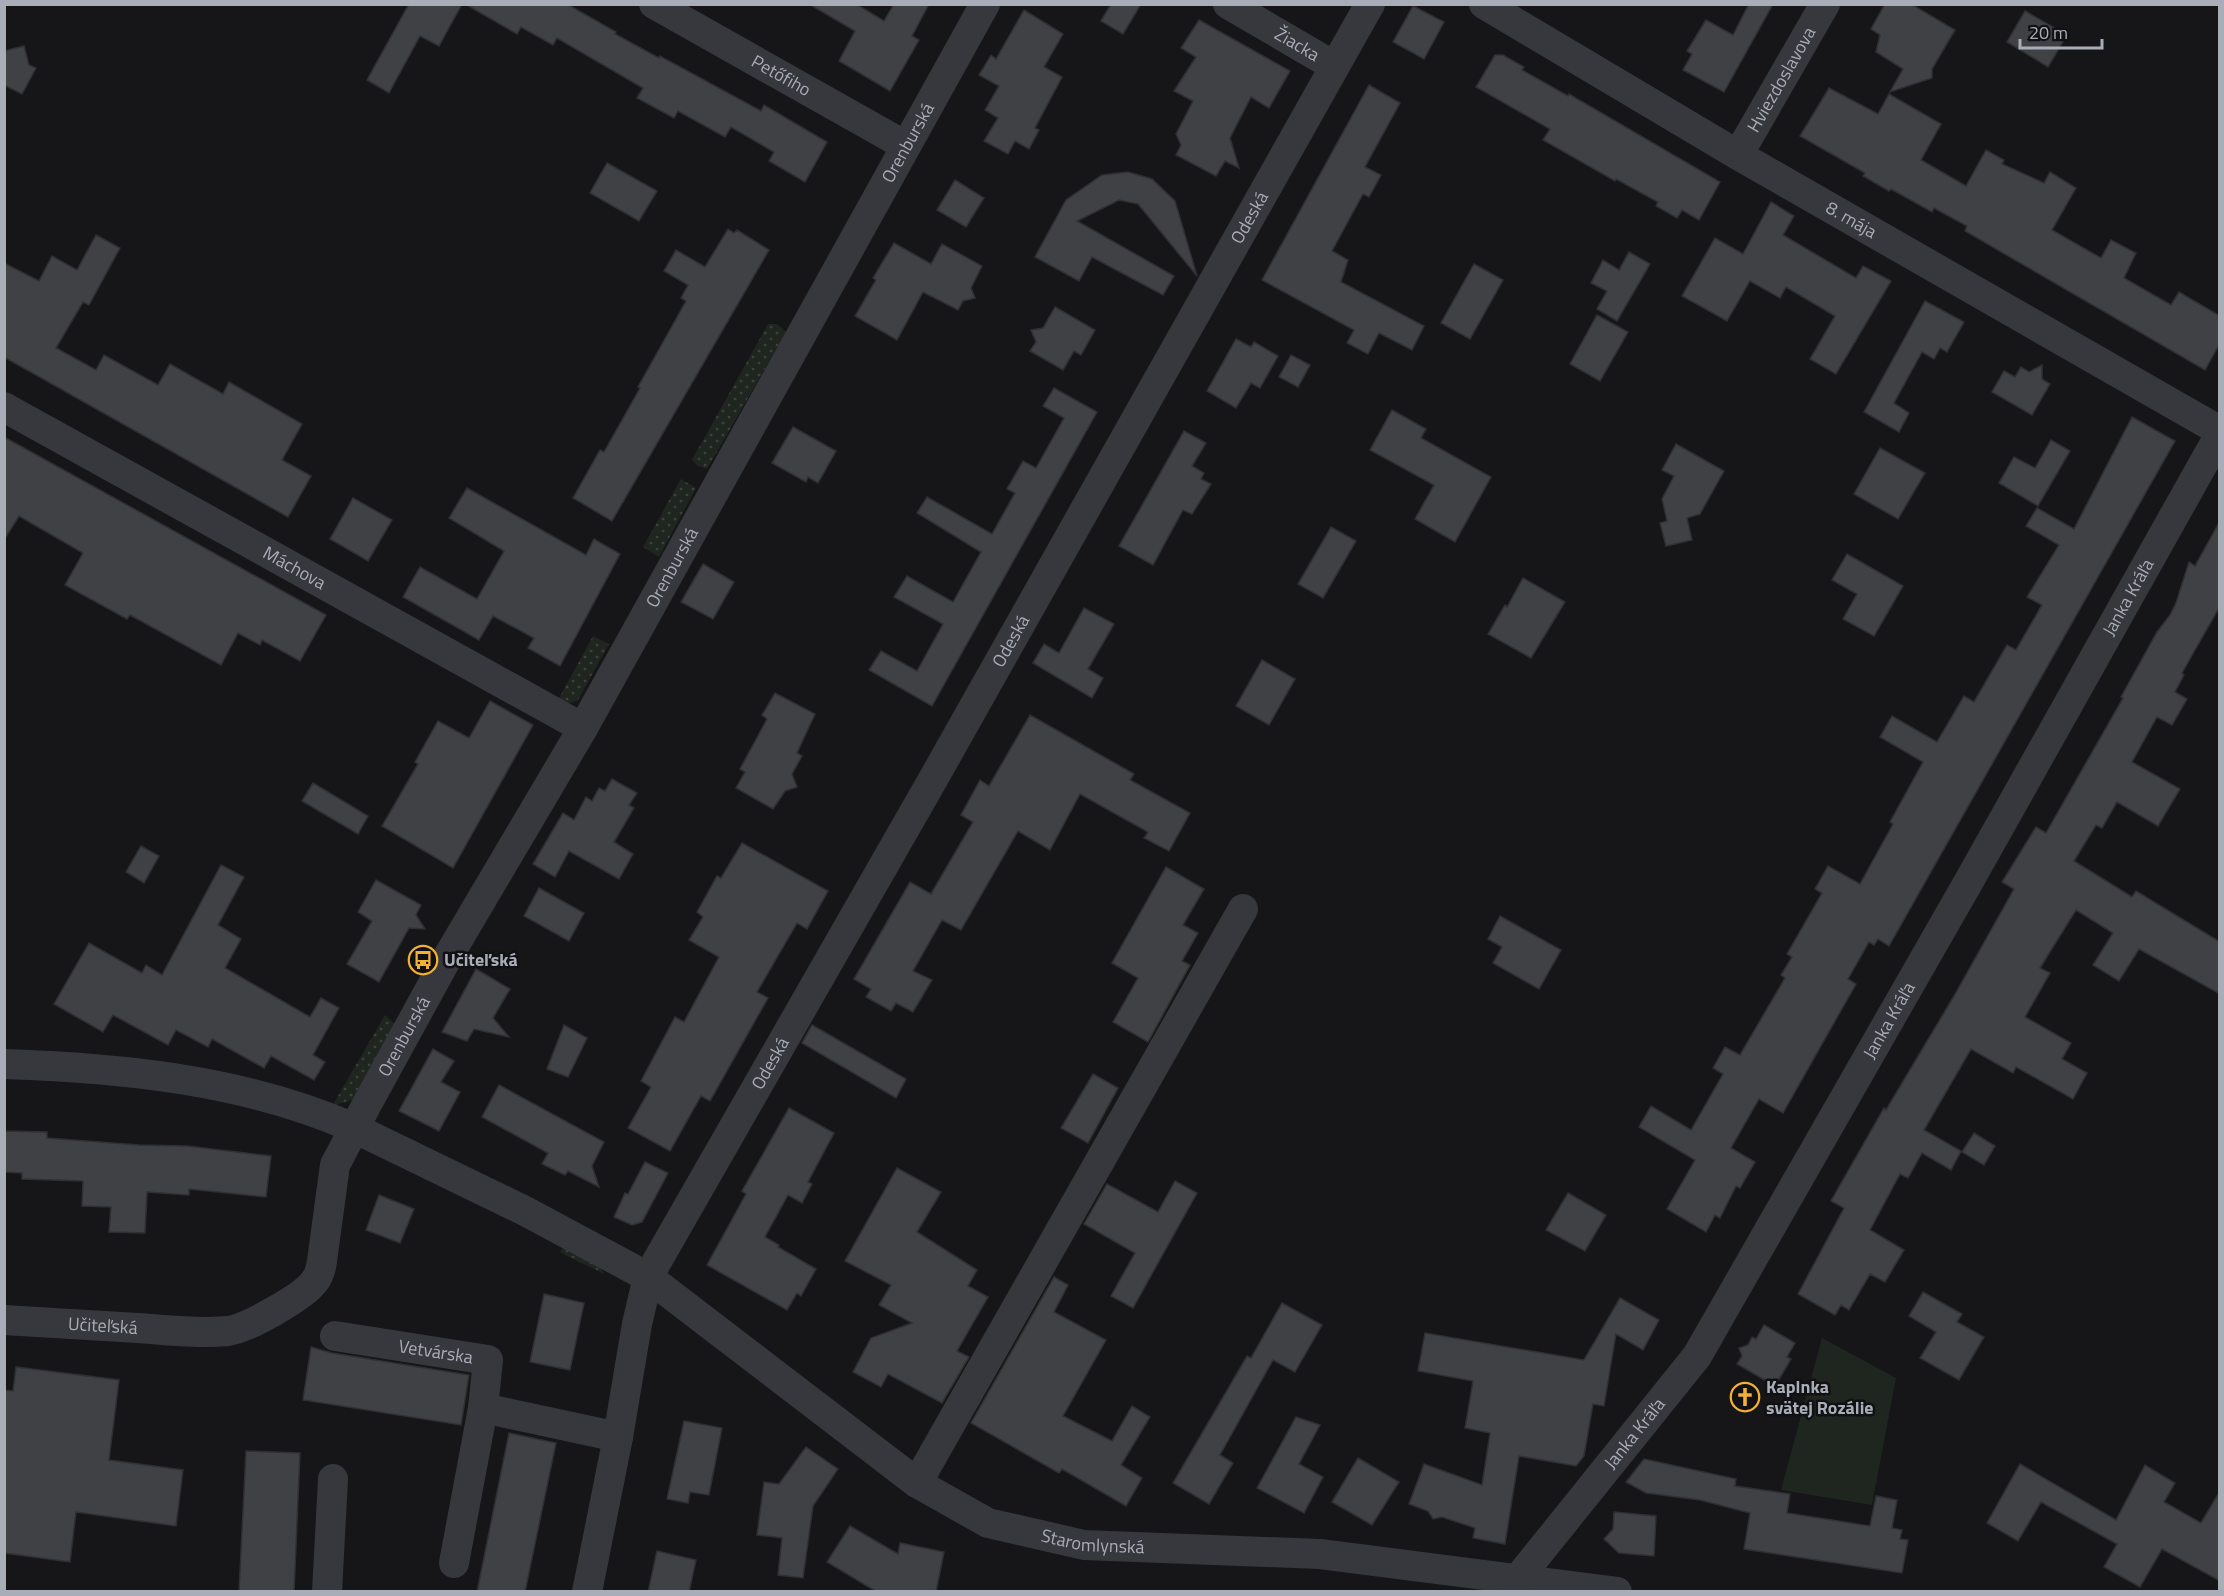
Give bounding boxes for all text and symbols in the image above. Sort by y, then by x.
scale bar [2020,12,2102,50]
text: 20 m [2029,19,2068,46]
street label: Žiacka [1270,20,1325,68]
street label: Hviezdoslavova [1740,22,1822,137]
street label: Petőfiho [747,48,816,103]
street label: Orenburská [874,98,941,188]
street label: Odeská [1223,186,1275,249]
street label: 8. mája [1821,194,1882,245]
street label: Orenburská [638,522,705,612]
street label: Máchova [258,539,331,596]
street label: Janka Kráľa [2095,554,2160,641]
street label: Odeská [985,610,1036,672]
bus stop icon: Učiteľská [407,944,439,976]
place label: Učiteľská [444,946,518,973]
street label: Janka Kráľa [1856,977,1921,1064]
street label: Orenburská [371,991,437,1081]
street label: Odeská [744,1032,796,1094]
street label: Učiteľská [67,1310,139,1341]
street label: Vetvárska [397,1332,475,1370]
place label: Kaplnka svätej Rozálie [1766,1373,1873,1421]
church icon: Kaplnka svätej Rozálie [1729,1381,1761,1413]
street label: Janka Kráľa [1597,1392,1671,1475]
street label: Staromlynská [1039,1522,1145,1560]

